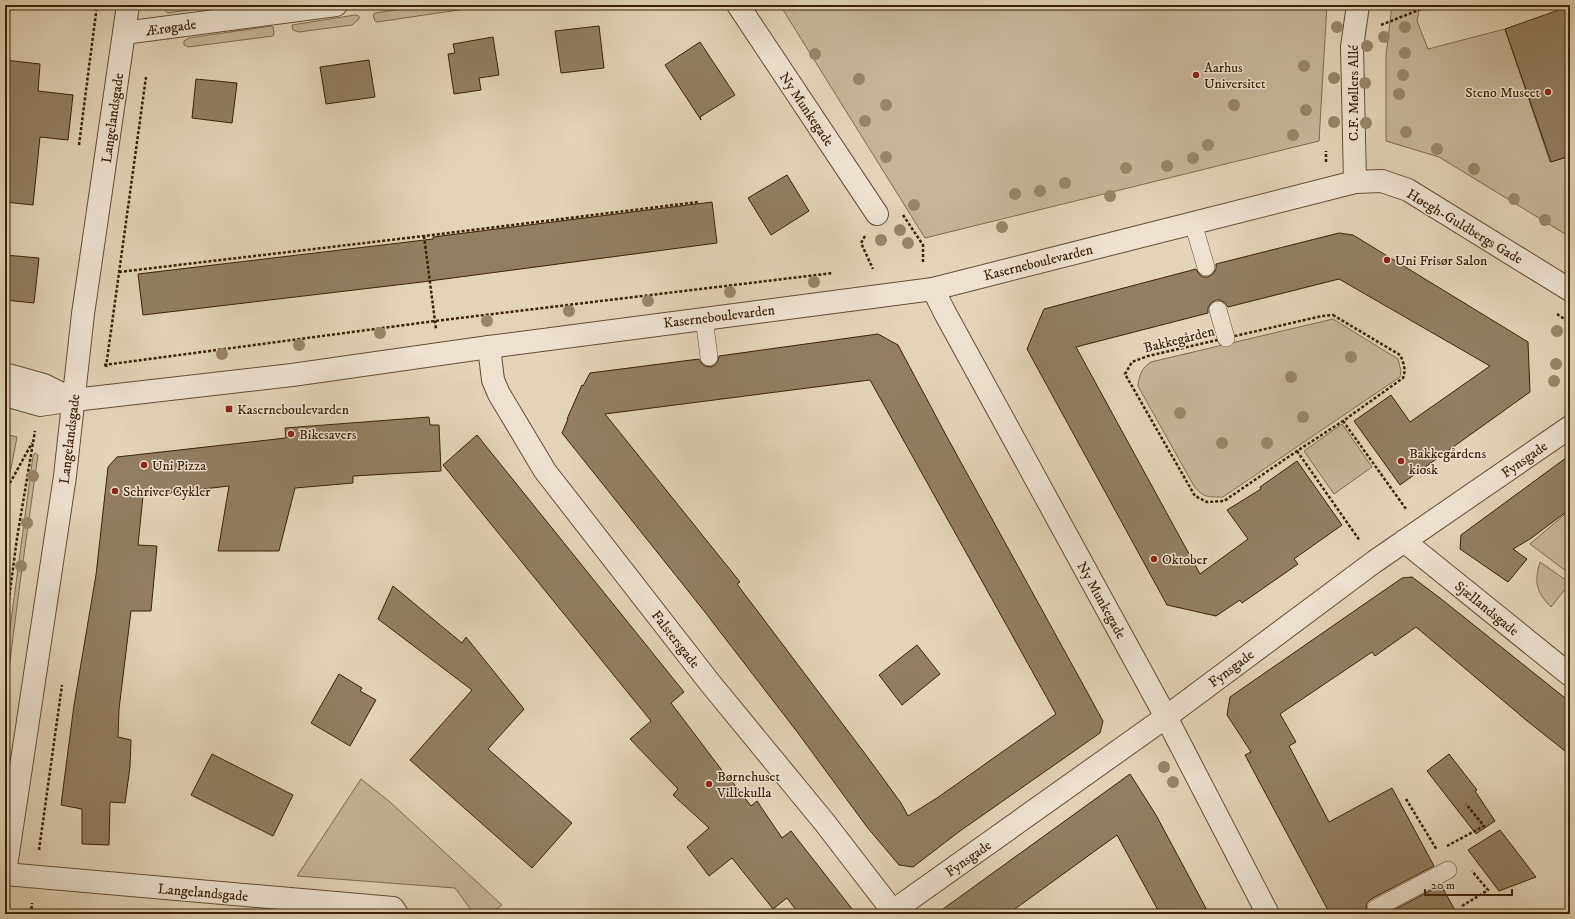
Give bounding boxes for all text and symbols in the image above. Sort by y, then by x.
street label: Ærøgade [144,16,198,41]
street label: C.F. Møllers Allé [1345,45,1363,141]
place label: Aarhus Universitet [1204,59,1266,93]
street label: Ny Munkegade [775,69,838,150]
marker: Aarhus Universitet [1191,70,1201,80]
street label: Langelandsgade [98,72,128,164]
place label: Steno Museet [1465,84,1541,102]
marker: Steno Museet [1543,87,1553,97]
street label: Høegh-Guldbergs Gade [1403,185,1526,269]
street label: Kaserneboulevarden [982,241,1095,285]
place label: Uni Frisør Salon [1395,252,1488,270]
marker: Uni Frisør Salon [1382,255,1392,265]
street label: Kaserneboulevarden [662,301,776,333]
street label: Bakkegården [1142,322,1217,357]
street label: Langelandsgade [56,393,84,485]
place label: Kaserneboulevarden [237,401,350,419]
marker: Kaserneboulevarden [224,404,234,414]
place label: Bikesavers [299,426,357,444]
marker: Bikesavers [286,429,296,439]
street label: Fynsgade [1498,437,1551,482]
place label: Bakkegårdens kiosk [1409,445,1486,479]
marker: Bakkegårdens kiosk [1396,456,1406,466]
place label: Uni Pizza [152,457,206,475]
marker: Uni Pizza [139,460,149,470]
place label: Schriver Cykler [123,483,211,501]
marker: Schriver Cykler [110,486,120,496]
place label: Oktober [1162,551,1208,569]
marker: Oktober [1149,554,1159,564]
street label: Ny Munkegade [1072,559,1130,642]
street label: Sjællandsgade [1451,577,1522,640]
street label: Falstersgade [647,607,704,672]
street label: Fynsgade [1205,646,1258,692]
place label: Børnehuset Villekulla [716,768,780,802]
marker: Børnehuset Villekulla [704,779,714,789]
street label: Fynsgade [942,836,995,881]
scale bar [1425,871,1512,897]
text: 20 m [1431,878,1455,893]
street label: Langelandsgade [157,880,249,906]

